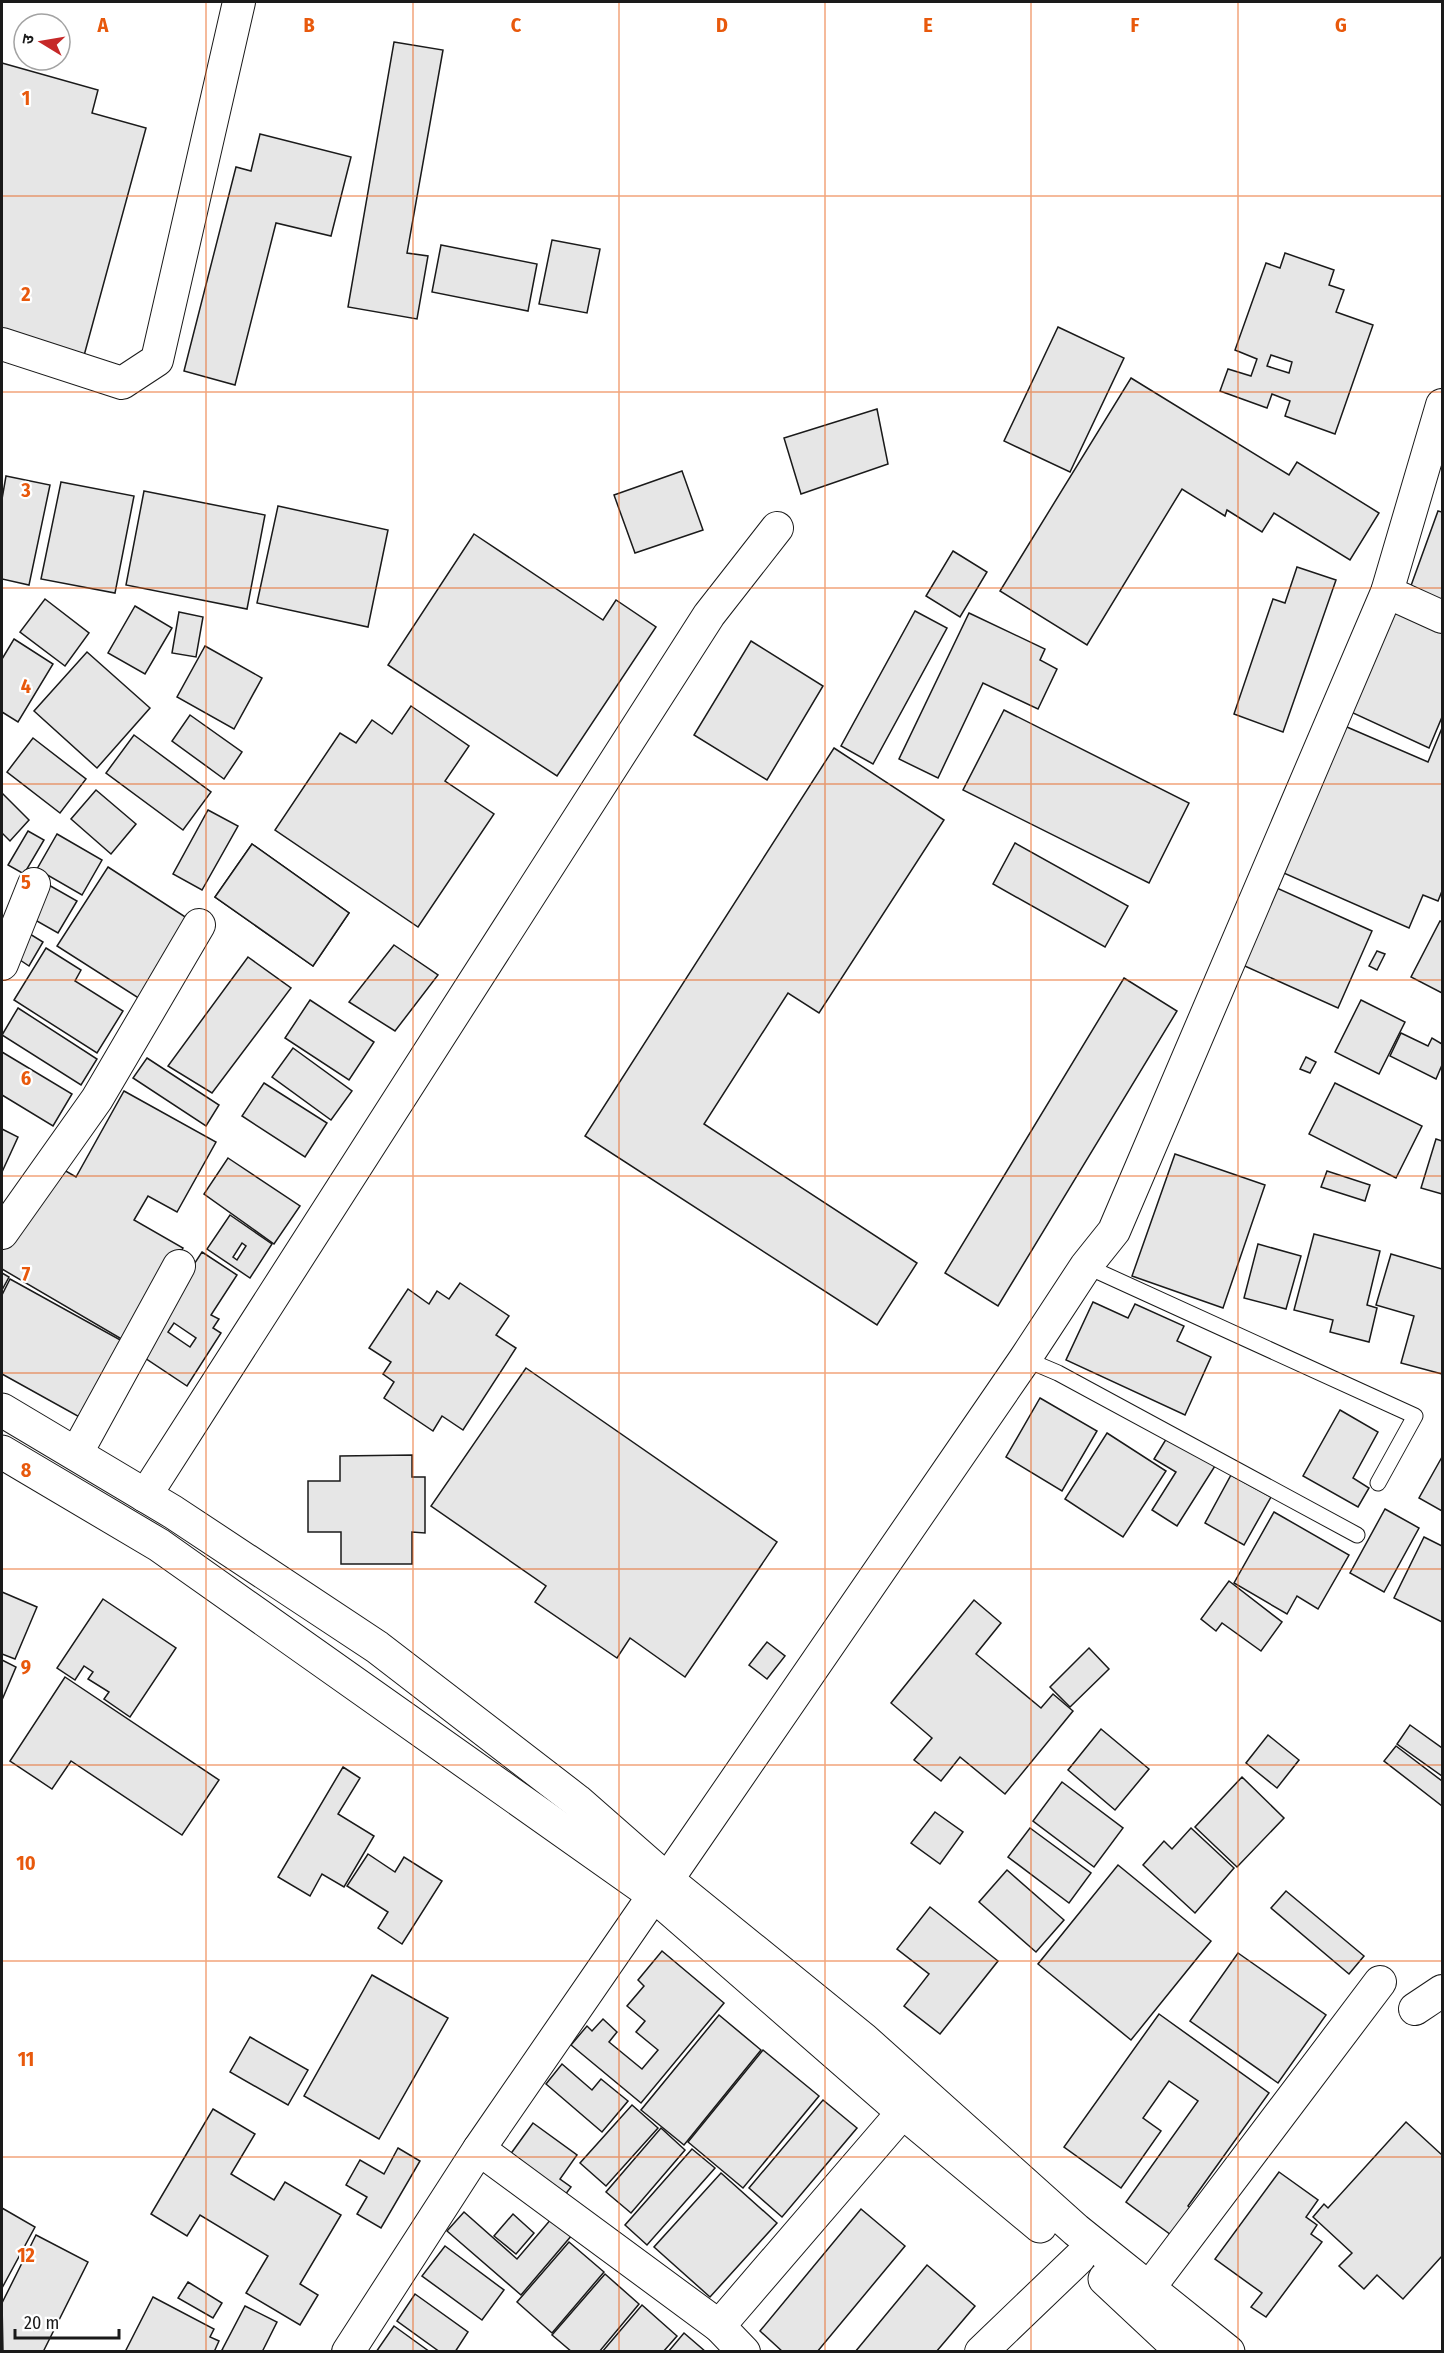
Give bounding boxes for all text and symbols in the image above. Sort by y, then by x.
north arrow [12,12,72,72]
text: A [97,13,110,37]
text: B [303,13,315,37]
text: C [511,13,522,37]
text: D [716,13,728,37]
text: E [923,13,933,37]
text: F [1131,13,1140,37]
text: G [1335,13,1347,37]
text: उ [18,32,38,46]
text: 1 [22,86,30,110]
text: 2 [20,282,31,306]
text: 3 [20,478,31,502]
text: 4 [21,674,31,698]
text: 5 [21,870,31,894]
text: 6 [21,1066,31,1090]
text: 7 [22,1262,31,1286]
text: 8 [21,1458,32,1482]
text: 9 [21,1655,31,1679]
text: 10 [16,1851,36,1875]
text: 11 [18,2047,34,2071]
text: 12 [17,2243,35,2267]
scale bar [15,2302,118,2340]
text: 20 m [24,2312,59,2334]

